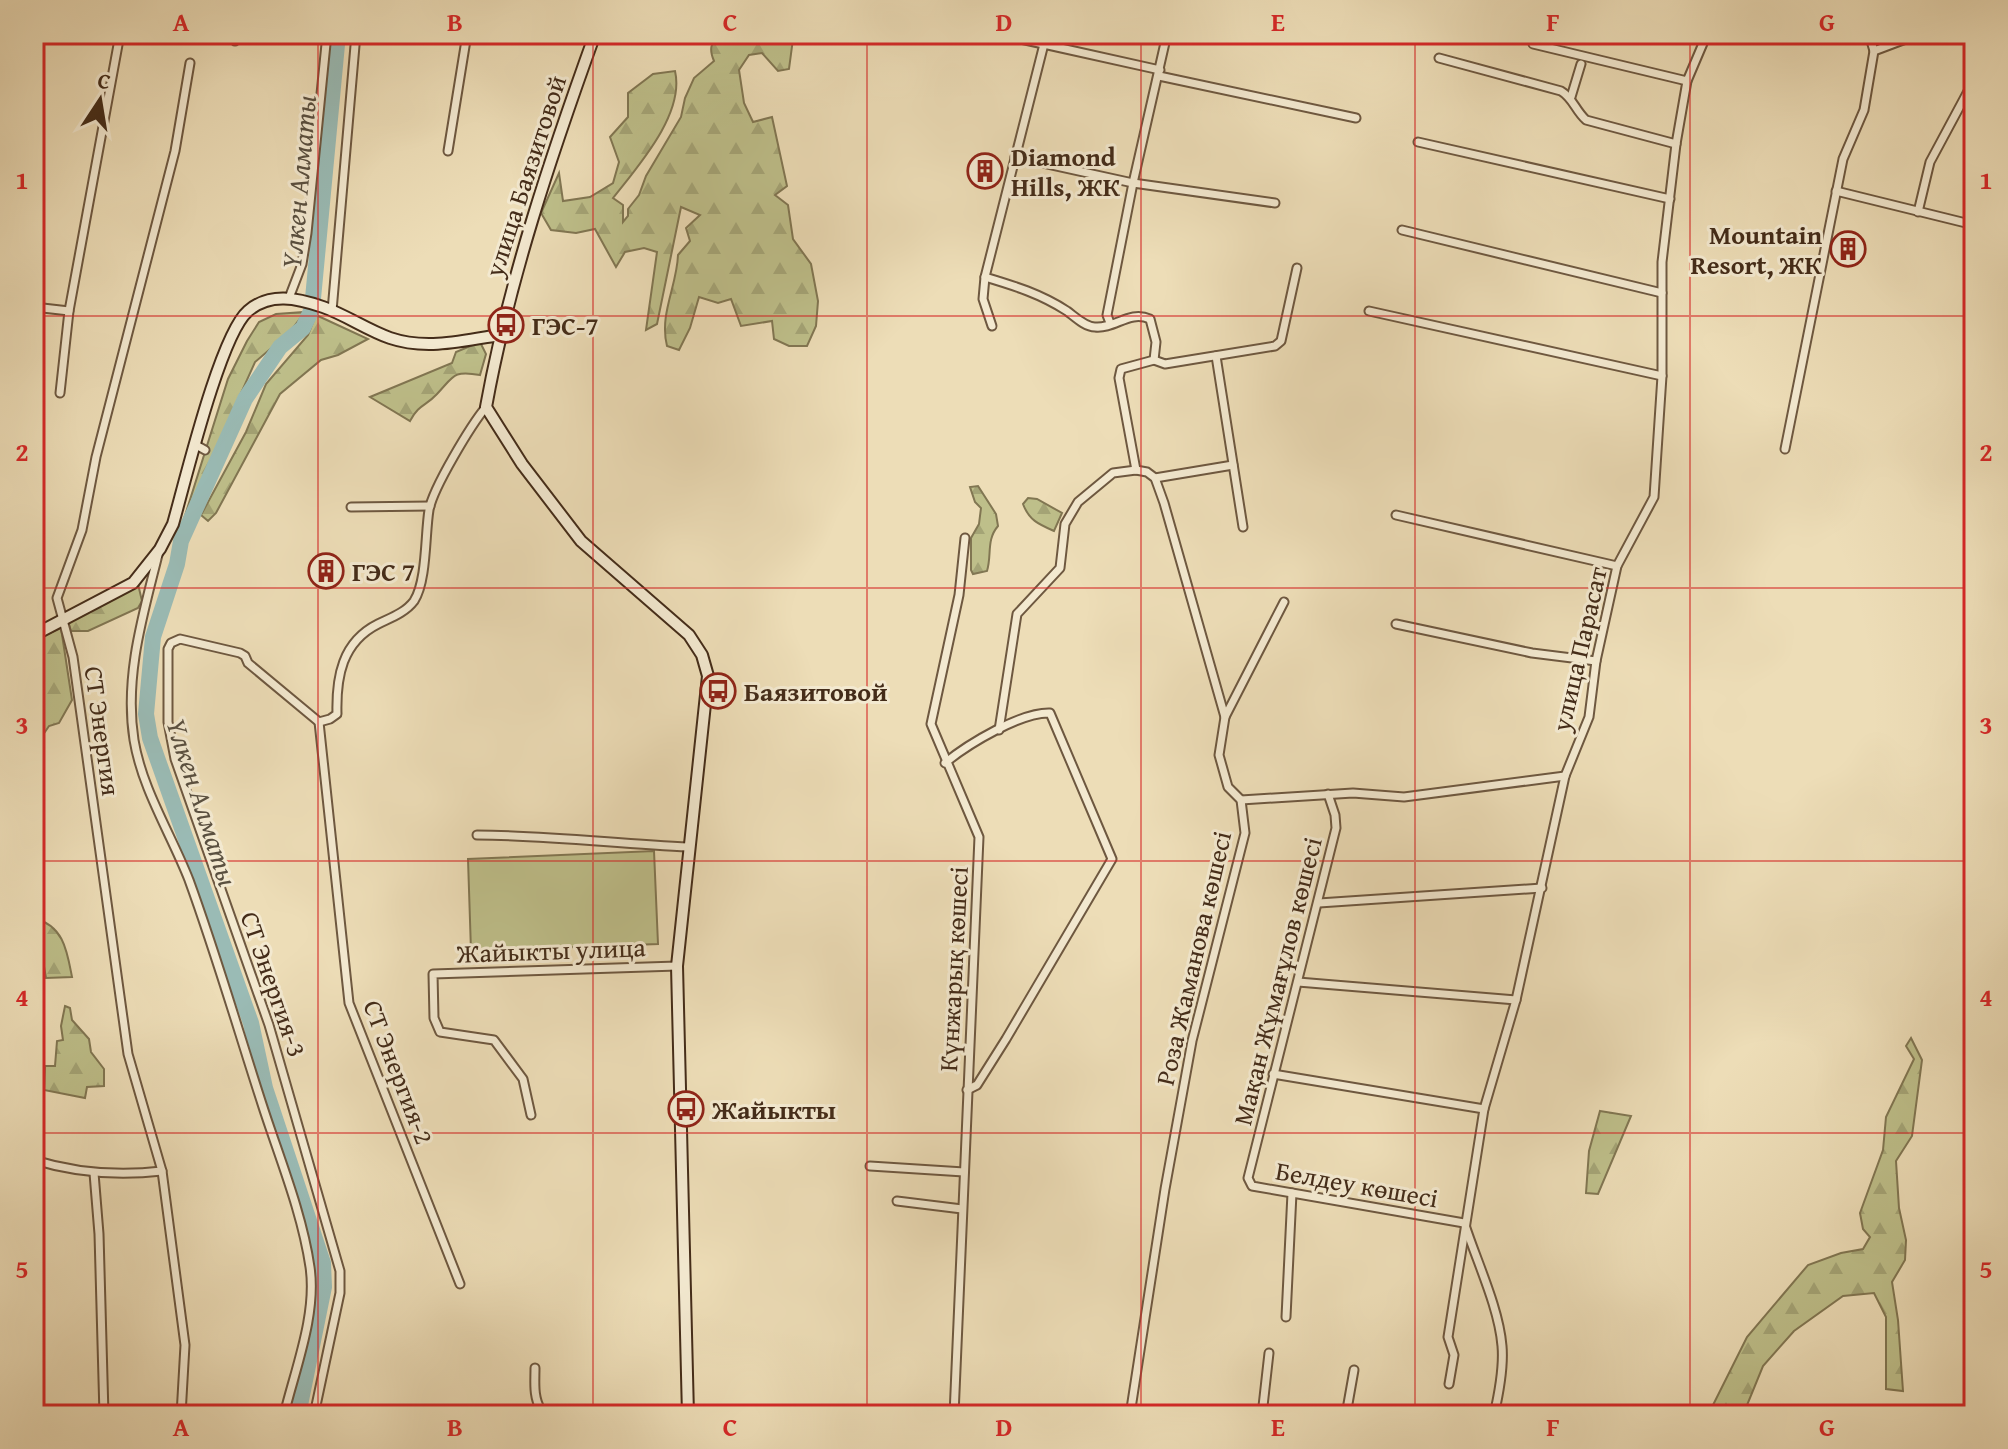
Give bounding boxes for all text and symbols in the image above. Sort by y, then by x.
text: A [173,2,190,41]
text: B [447,2,463,41]
text: C [723,2,737,41]
text: D [996,2,1012,41]
text: E [1271,2,1285,41]
text: F [1546,2,1560,41]
text: G [1819,2,1835,41]
north arrow [60,60,140,140]
text: С [95,63,114,97]
street label: улица Баязитовой [474,70,576,283]
water label: Үлкен Алматы [270,93,326,271]
place label: Diamond Hills, ЖК [1011,137,1121,206]
building icon: Diamond Hills, ЖК [966,152,1004,190]
text: 1 [15,160,29,199]
text: 1 [1979,160,1993,199]
place label: Mountain Resort, ЖК [1691,215,1823,284]
building icon: Mountain Resort, ЖК [1829,230,1867,268]
bus stop icon: ГЭС-7 [487,306,525,344]
place label: ГЭС-7 [532,306,599,345]
text: 2 [15,432,29,471]
text: 2 [1979,432,1993,471]
building icon: ГЭС 7 [307,552,345,590]
place label: ГЭС 7 [352,552,415,591]
street label: улица Парасат [1541,562,1617,736]
street label: СТ Энергия [75,664,131,798]
bus stop icon: Баязитовой [699,672,737,710]
place label: Баязитовой [744,672,888,711]
text: 3 [15,705,29,744]
text: 3 [1979,705,1993,744]
water label: Үлкен Алматы [157,713,249,891]
street label: Роза Жаманова көшесі [1145,827,1241,1089]
street label: Мақан Жұмағұлов көшесі [1222,833,1332,1129]
street label: Күнжарық көшесі [928,865,978,1073]
street label: СТ Энергия-3 [231,906,317,1062]
street label: Жайыкты улица [455,927,647,973]
text: 4 [15,977,29,1016]
text: 4 [1979,977,1993,1016]
street label: СТ Энергия-2 [354,994,444,1150]
bus stop icon: Жайыкты [667,1090,705,1128]
place label: Жайыкты [711,1090,836,1129]
street label: Белдеу көшесі [1273,1151,1441,1217]
text: 5 [15,1249,29,1288]
text: 5 [1979,1249,1993,1288]
text: A [173,1407,190,1446]
text: B [447,1407,463,1446]
text: C [723,1407,737,1446]
text: D [996,1407,1012,1446]
text: E [1271,1407,1285,1446]
text: F [1546,1407,1560,1446]
text: G [1819,1407,1835,1446]

